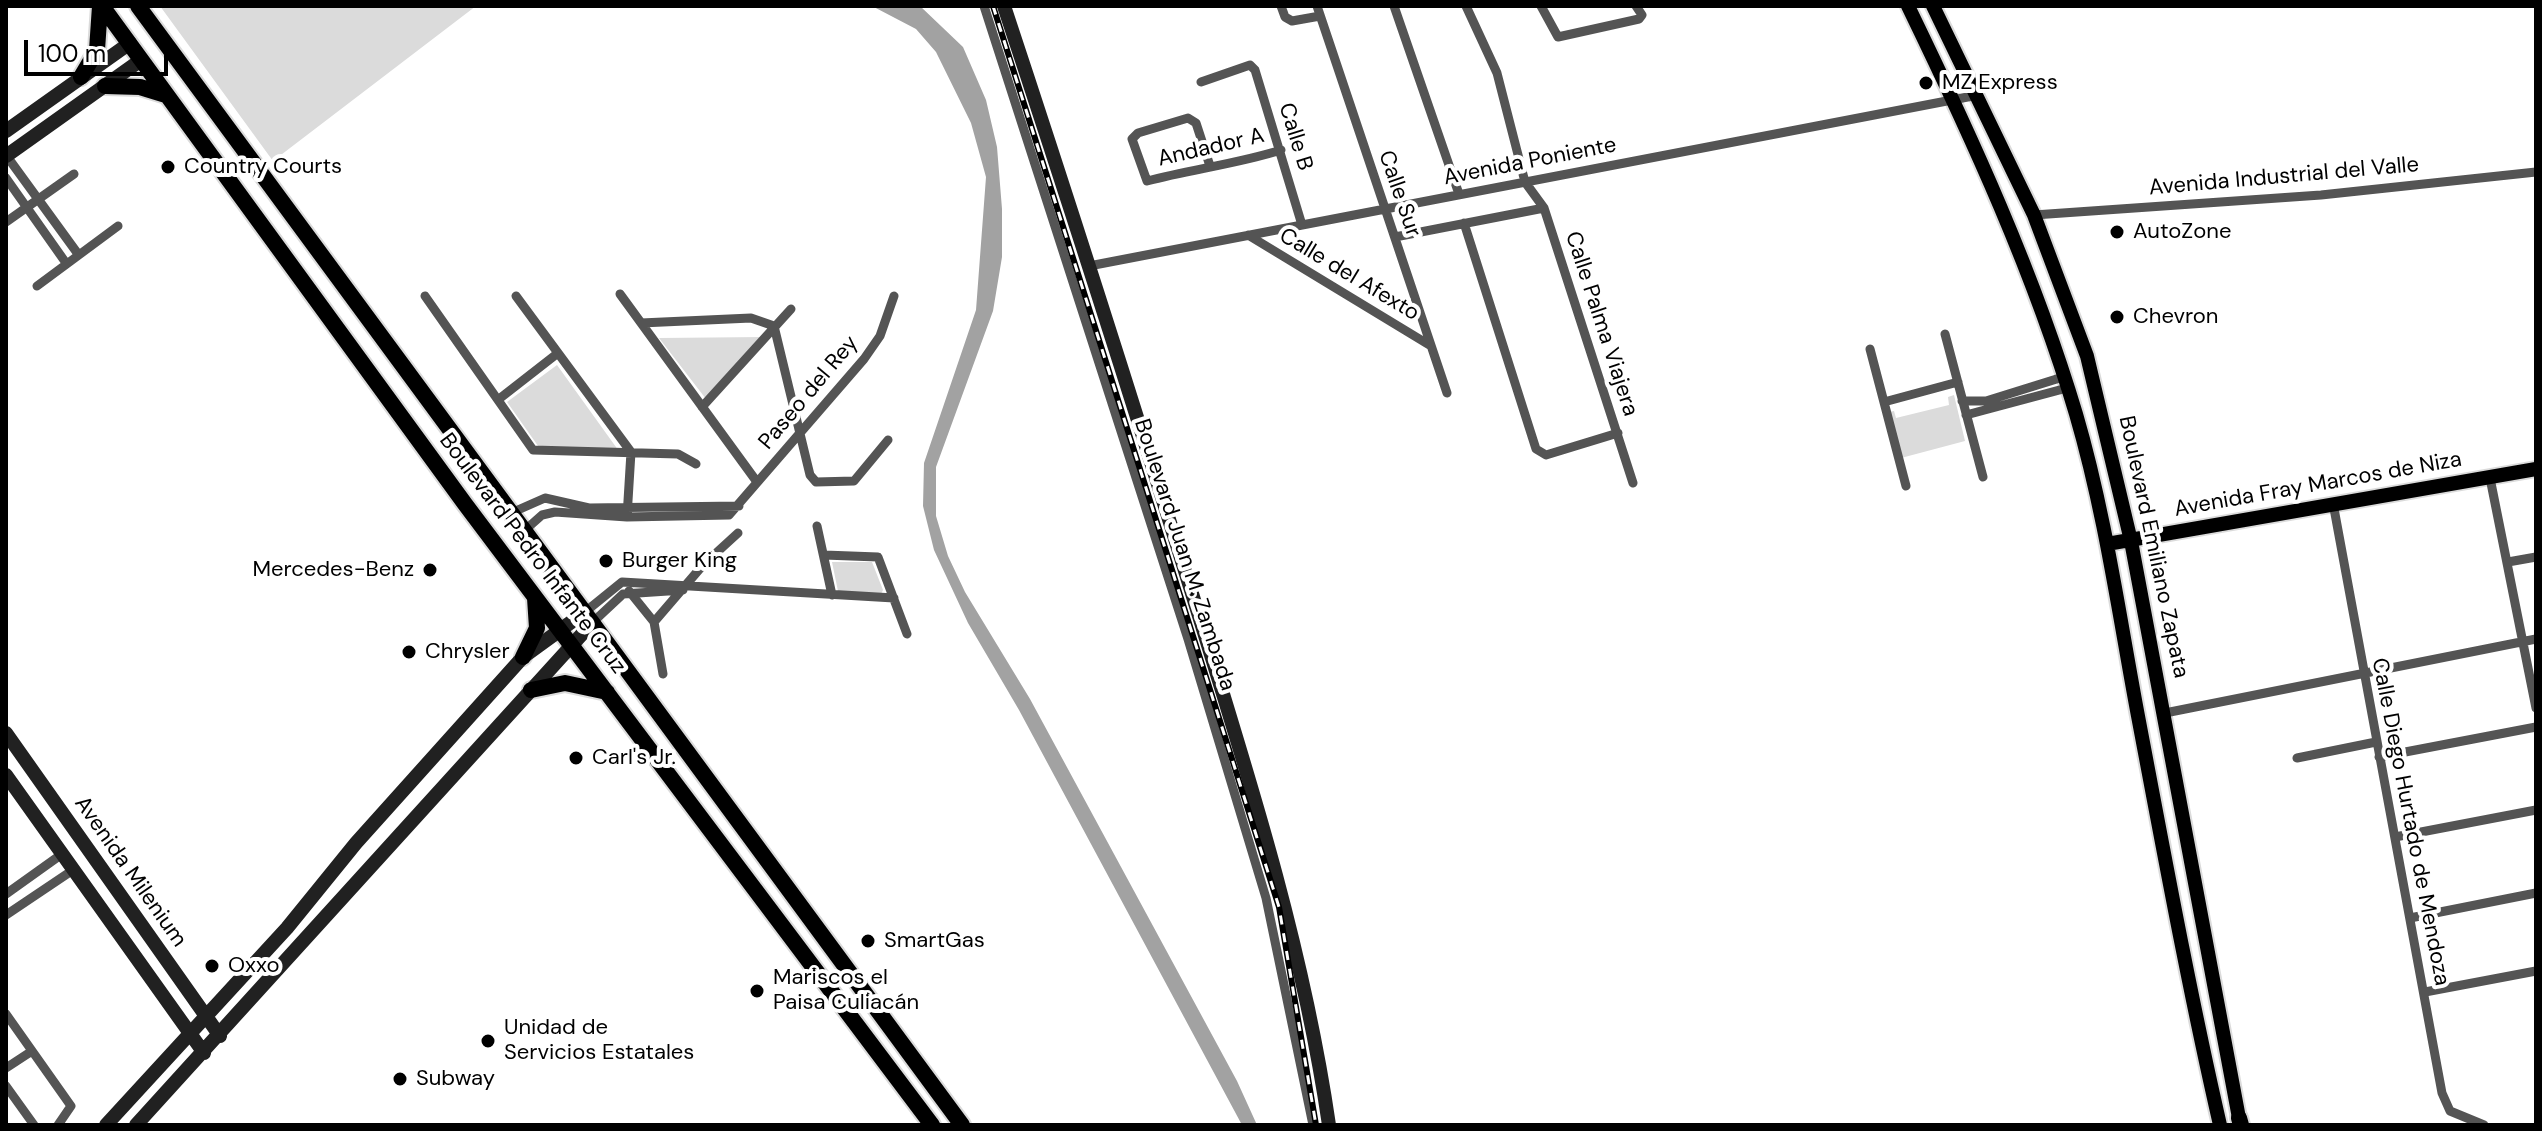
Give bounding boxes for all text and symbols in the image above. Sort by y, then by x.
scale bar [28,24,172,74]
text: 100 m [38,38,106,69]
place label: MZ Express [1942,70,2058,96]
marker: MZ Express [1917,74,1935,92]
street label: Calle B [1272,100,1318,174]
street label: Andador A [1155,123,1267,173]
street label: Avenida Poniente [1441,132,1619,192]
street label: Calle Sur [1372,147,1426,241]
street label: Avenida Industrial del Valle [2148,152,2420,202]
place label: Country Courts [184,154,342,180]
marker: Country Courts [159,158,177,176]
place label: AutoZone [2133,219,2231,245]
street label: Calle del Afexto [1274,223,1424,327]
marker: AutoZone [2108,223,2126,241]
street label: Calle Palma Viajera [1559,228,1643,420]
place label: Chevron [2133,304,2218,330]
marker: Chevron [2108,308,2126,326]
street label: Paseo del Rey [754,331,864,455]
street label: Boulevard Emiliano Zapata [2112,414,2194,680]
street label: Boulevard Juan M. Zambada [1128,416,1240,694]
street label: Boulevard Pedro Infante Cruz [433,429,631,679]
street label: Avenida Fray Marcos de Niza [2172,447,2464,523]
place label: Burger King [622,548,737,574]
marker: Burger King [597,552,615,570]
place label: Mercedes-Benz [252,557,414,583]
marker: Mercedes-Benz [421,561,439,579]
place label: Chrysler [425,639,510,665]
marker: Chrysler [400,643,418,661]
street label: Calle Diego Hurtado de Mendoza [2365,656,2455,988]
place label: Carl's Jr. [592,745,676,771]
marker: Carl's Jr. [567,749,585,767]
street label: Avenida Milenium [68,792,192,952]
place label: SmartGas [884,928,985,954]
marker: SmartGas [859,932,877,950]
place label: Oxxo [228,953,279,979]
marker: Oxxo [203,957,221,975]
place label: Mariscos el Paisa Culiacán [773,965,919,1016]
marker: Mariscos el Paisa Culiacán [748,982,766,1000]
place label: Unidad de Servicios Estatales [504,1015,694,1066]
marker: Unidad de Servicios Estatales [479,1032,497,1050]
place label: Subway [416,1066,495,1092]
marker: Subway [391,1070,409,1088]

